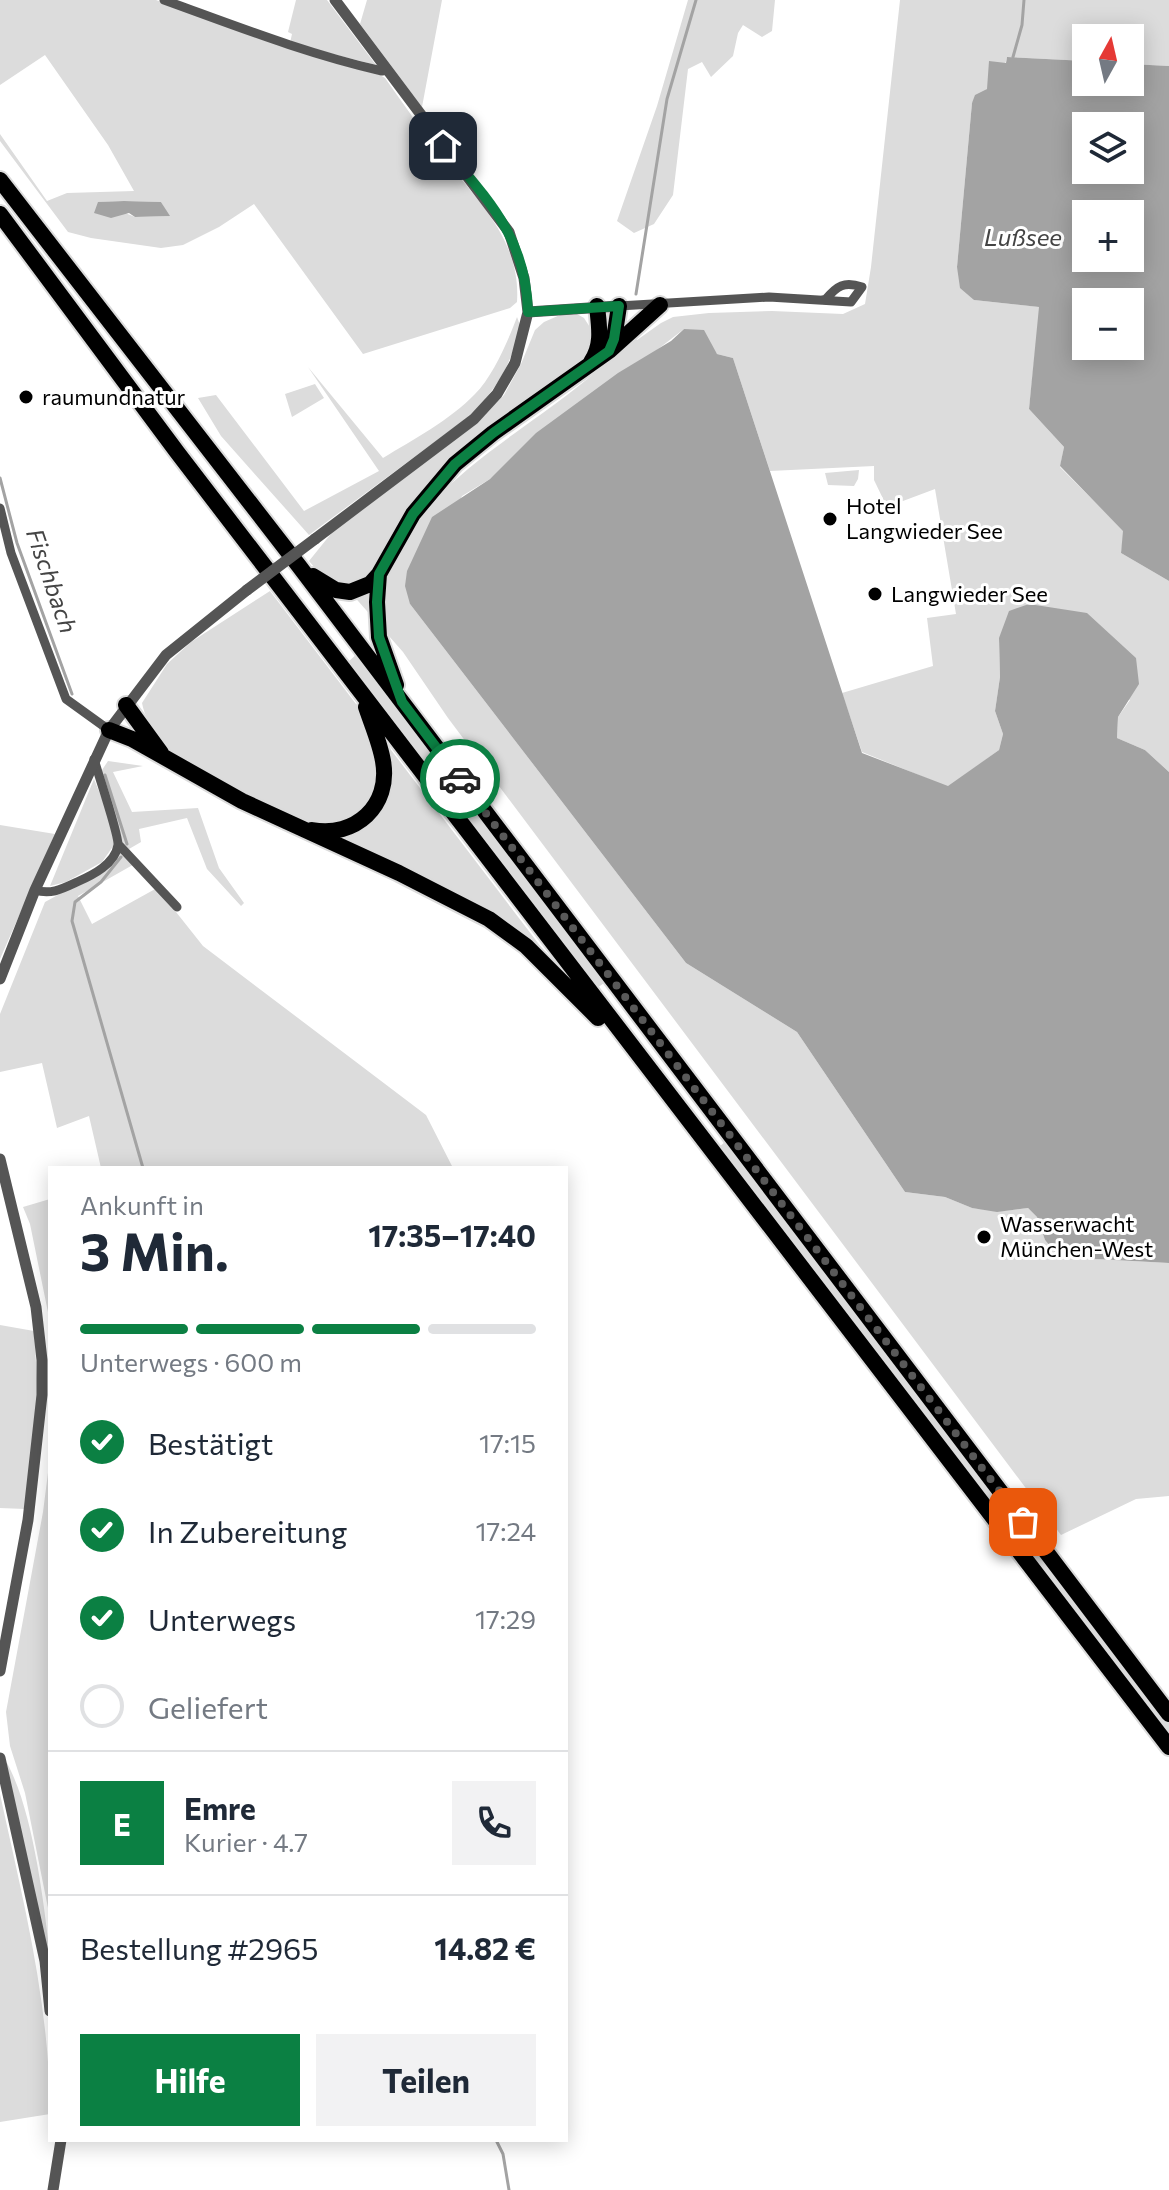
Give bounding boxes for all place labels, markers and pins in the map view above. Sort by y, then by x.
pin [409,112,477,180]
place label: raumundnatur [42,383,186,410]
marker: raumundnatur [17,388,35,406]
place label: Hotel Langwieder See [846,492,1003,544]
marker: Hotel Langwieder See [821,510,839,528]
place label: Langwieder See [891,580,1048,607]
marker: Langwieder See [866,585,884,603]
place label: Wasserwacht München-West [1000,1210,1153,1262]
marker: Wasserwacht München-West [975,1228,993,1246]
pin [989,1488,1057,1556]

